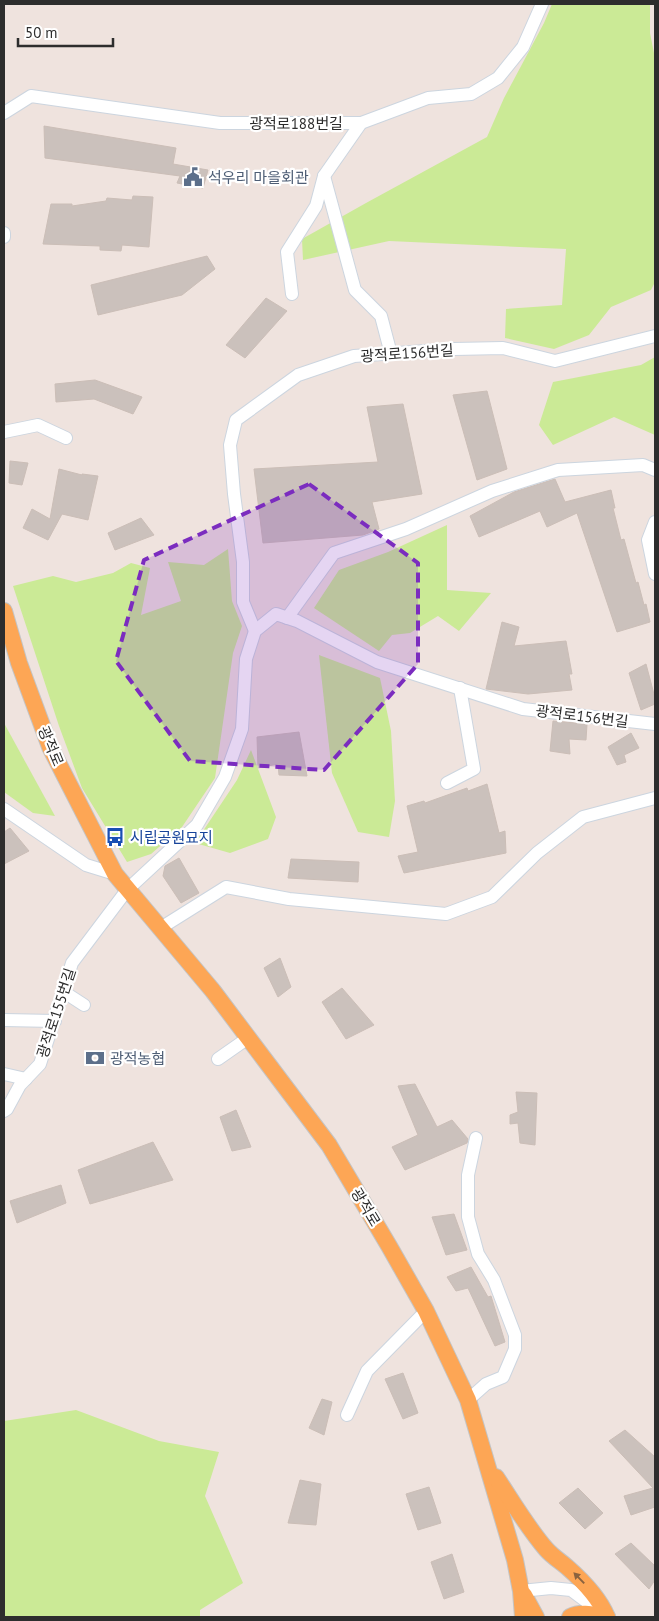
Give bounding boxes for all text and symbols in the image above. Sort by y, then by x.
scale bar [18,15,112,47]
text: 50 m [25,23,58,42]
street label: 광적로188번길 [249,114,343,133]
public building icon: 석우리 마을회관 [182,166,204,188]
place label: 석우리 마을회관 [208,168,309,187]
street label: 광적로156번길 [360,340,454,366]
street label: 광적로156번길 [534,701,630,731]
street label: 광적로 [34,723,68,769]
bus stop icon: 시립공원묘지 [104,826,126,848]
place label: 시립공원묘지 [130,828,213,847]
street label: 광적로155번길 [33,966,79,1060]
bank icon: 광적농협 [84,1047,106,1069]
place label: 광적농협 [110,1049,165,1068]
street label: 광적로 [347,1184,385,1230]
one-way arrow [573,1572,585,1584]

